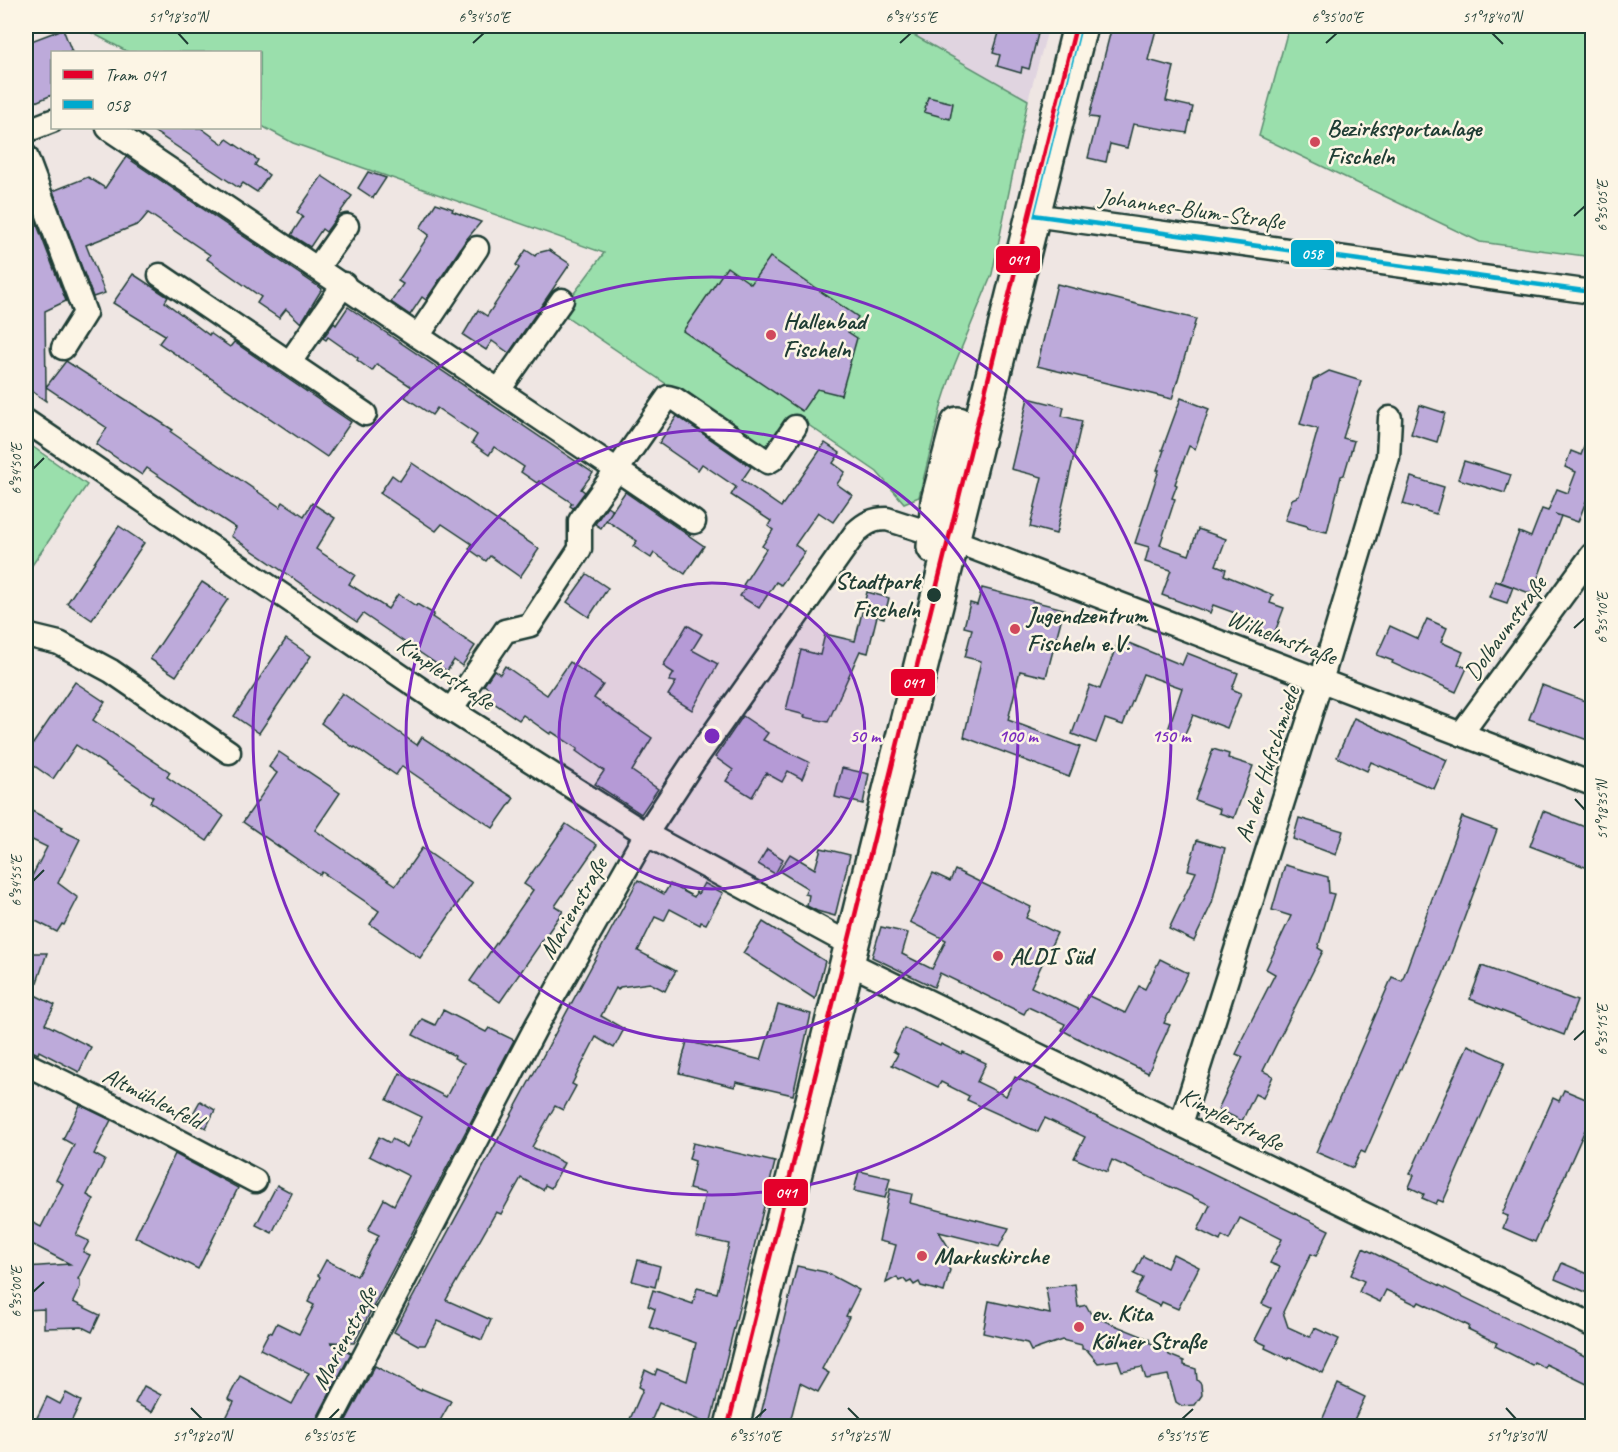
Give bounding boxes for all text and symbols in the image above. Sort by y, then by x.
text: 51°18'30"N [148,8,211,27]
text: 6°34'50"E [458,8,512,27]
text: 6°34'55"E [885,8,939,27]
text: 6°35'00"E [1311,8,1365,27]
text: 51°18'40"N [1462,8,1525,27]
legend [51,51,261,129]
text: Tram 041 [105,64,167,86]
text: 058 [105,94,131,116]
place label: Bezirkssportanlage Fischeln [1327,113,1483,171]
marker: Bezirkssportanlage Fischeln [1308,135,1322,149]
text: 6°35'05"E [1593,178,1612,232]
street label: Johannes-Blum-Straße [1097,181,1289,237]
line badge: 058 [1290,239,1335,268]
text: 058 [1301,244,1324,264]
line badge: 041 [995,245,1041,274]
text: 041 [1007,250,1031,270]
place label: Hallenbad Fischeln [783,306,870,364]
marker: Hallenbad Fischeln [764,328,778,342]
text: 6°34'50"E [7,441,26,495]
place label: Stadtpark Fischeln [835,566,922,624]
street label: Dolbaumstraße [1457,568,1554,686]
marker: Stadtpark Fischeln [925,586,943,604]
text: 6°35'10"E [1593,590,1612,644]
place label: Jugendzentrum Fischeln e.V. [1025,600,1148,658]
street label: Wilhelmstraße [1223,602,1343,672]
marker: Jugendzentrum Fischeln e.V. [1008,622,1022,636]
street label: Kimplerstraße [391,629,502,718]
line badge: 041 [890,668,936,697]
text: 041 [902,673,926,693]
street label: An der Hufschmiede [1228,680,1307,846]
text: 50 m [850,725,882,747]
text: 100 m [999,725,1039,747]
text: 150 m [1152,725,1192,747]
centre of rings [702,726,722,746]
text: 51°18'35"N [1593,777,1612,840]
street label: Marienstraße [532,850,615,964]
text: 6°34'55"E [7,853,26,907]
place label: ALDI Süd [1010,941,1097,971]
marker: ALDI Süd [991,949,1005,963]
text: 6°35'15"E [1593,1002,1612,1056]
street label: Altmühlenfeld [98,1060,211,1138]
street label: Kimplerstraße [1175,1080,1291,1159]
line badge: 041 [763,1178,809,1207]
text: 041 [775,1183,799,1203]
place label: Markuskirche [934,1241,1050,1271]
marker: Markuskirche [915,1249,929,1263]
text: 6°35'00"E [7,1264,26,1318]
street label: Marienstraße [304,1280,385,1395]
place label: ev. Kita Kölner Straße [1091,1298,1208,1356]
marker: ev. Kita Kölner Straße [1072,1320,1086,1334]
text: 51°18'20"N [172,1427,235,1446]
text: 6°35'05"E [303,1427,357,1446]
text: 6°35'10"E [729,1427,783,1446]
text: 51°18'25"N [829,1427,892,1446]
text: 6°35'15"E [1156,1427,1210,1446]
text: 51°18'30"N [1486,1427,1549,1446]

